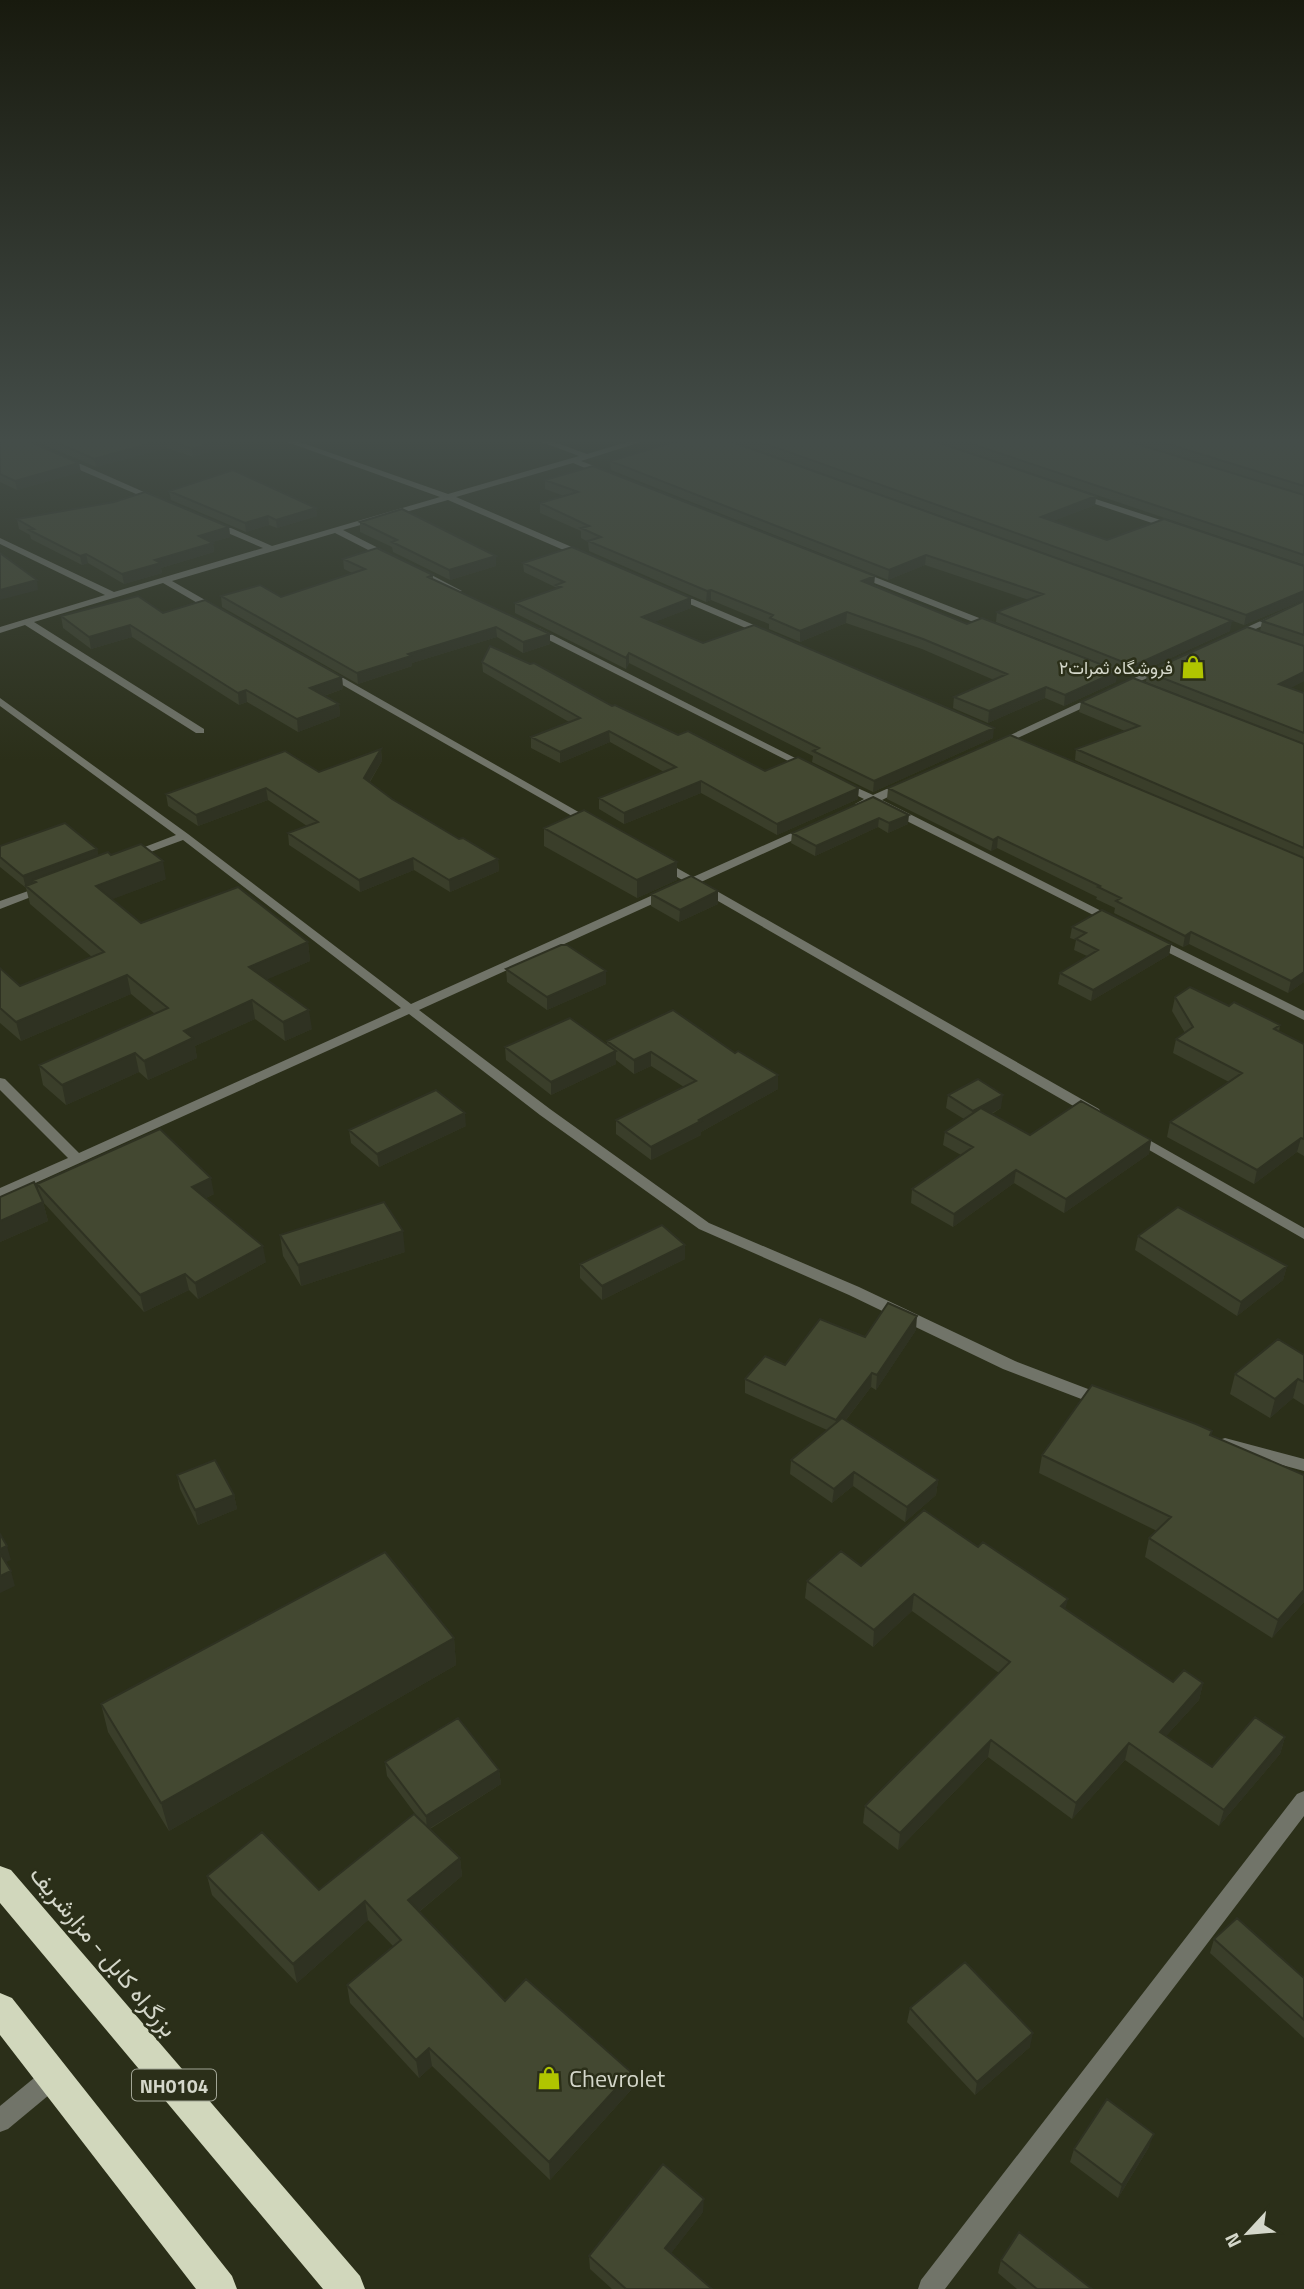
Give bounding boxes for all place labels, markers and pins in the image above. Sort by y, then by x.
shop icon: فروشگاه ثمرات٢ [1179,653,1207,681]
place label: فروشگاه ثمرات٢ [1059,654,1173,681]
place label: Chevrolet [569,2060,666,2096]
shop icon: Chevrolet [535,2064,563,2092]

